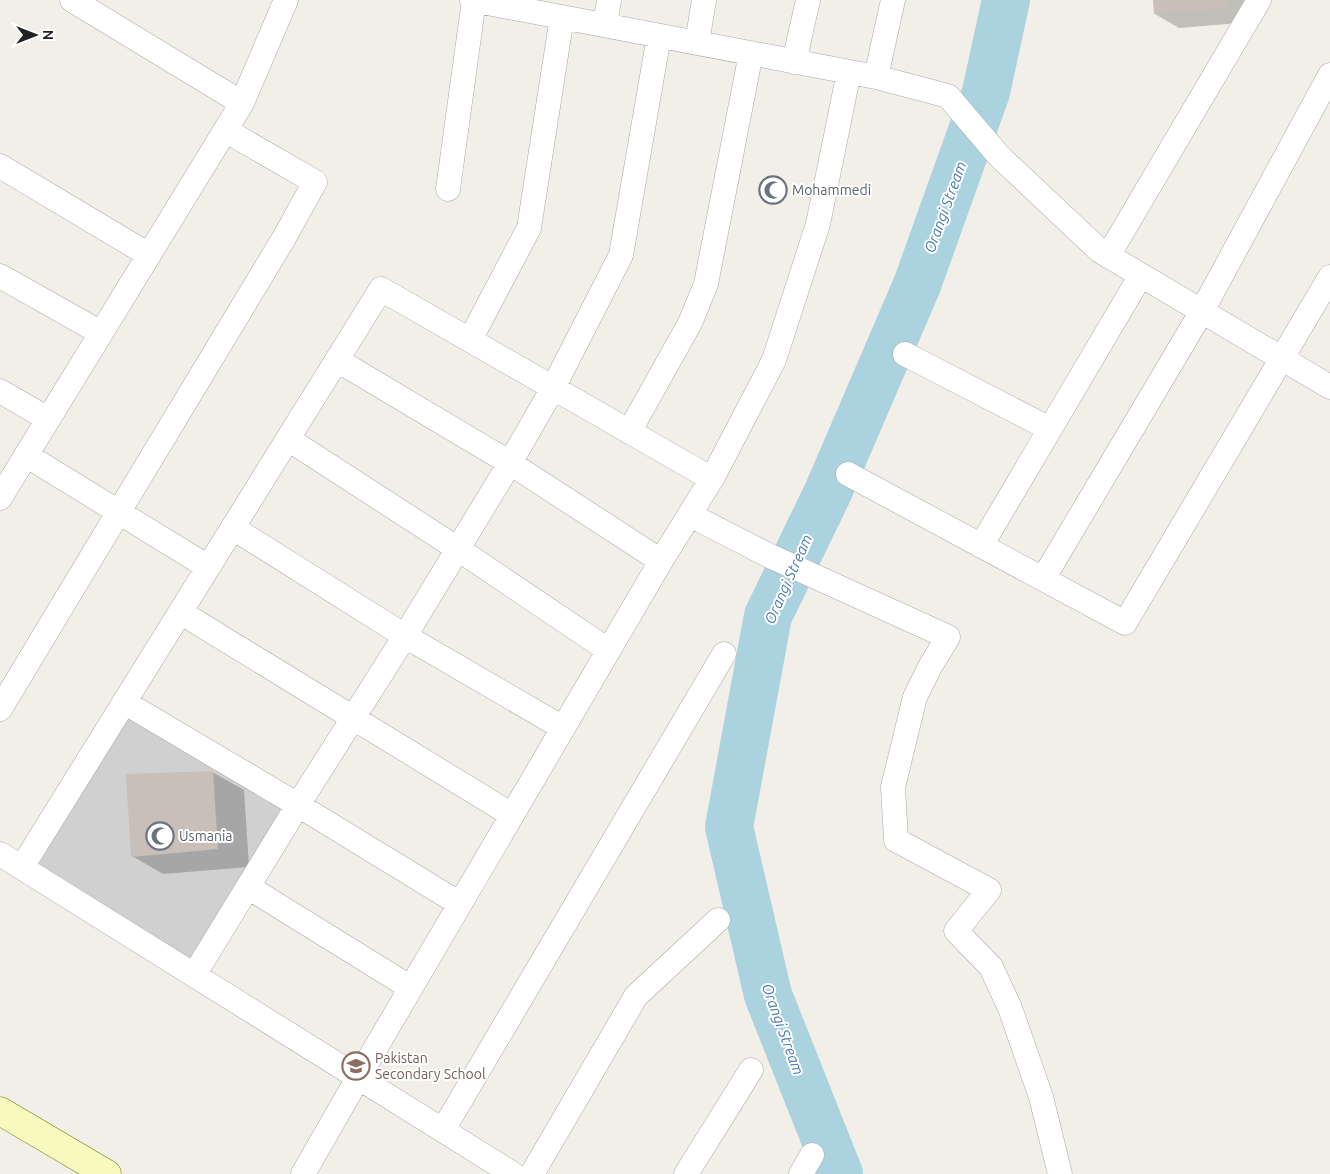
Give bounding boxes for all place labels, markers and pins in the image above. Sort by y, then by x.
mosque icon: Mohammedi [758,175,788,205]
place label: Mohammedi [792,182,871,198]
mosque icon: Usmania [145,821,175,851]
place label: Usmania [179,828,233,844]
place label: Pakistan Secondary School [375,1050,486,1082]
school or university icon: Pakistan Secondary School [341,1051,371,1081]

